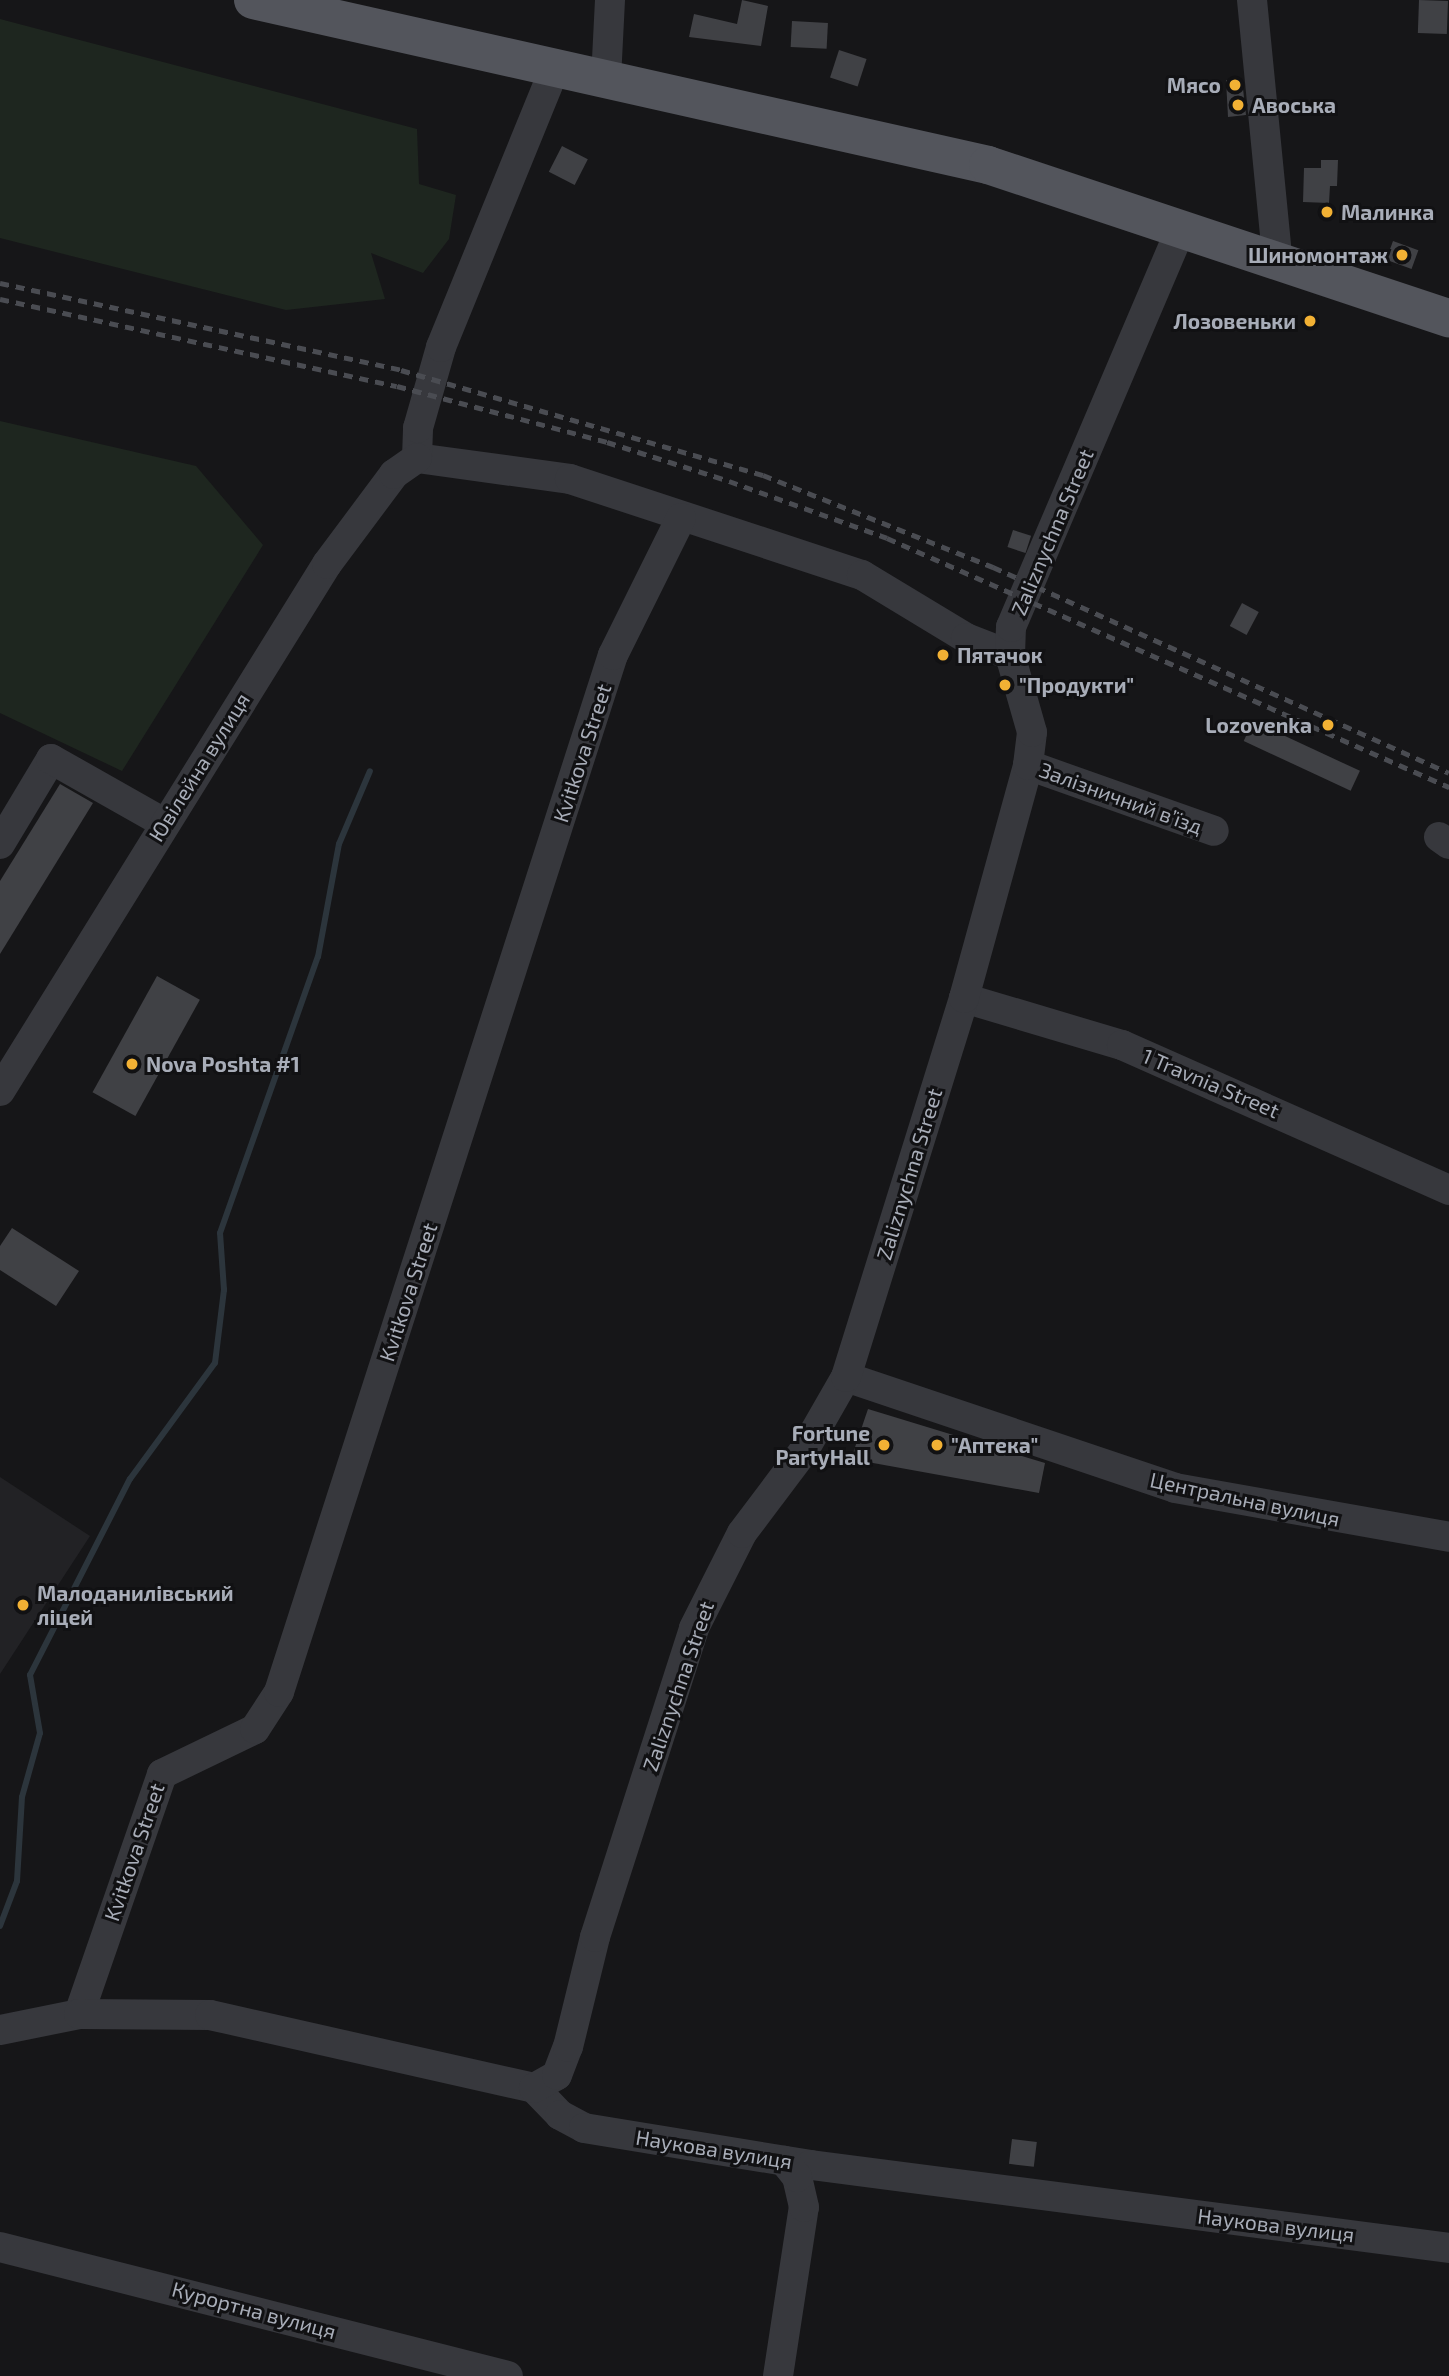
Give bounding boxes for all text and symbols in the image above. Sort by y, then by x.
place label: Мясо [1167,72,1221,98]
marker: Мясо [1227,77,1243,93]
place label: Авоська [1252,92,1336,118]
marker: Авоська [1230,97,1246,113]
place label: Малинка [1341,199,1434,225]
marker: Малинка [1319,204,1335,220]
place label: Шиномонтаж [1248,242,1388,268]
marker: Шиномонтаж [1394,247,1410,263]
place label: Лозовеньки [1174,308,1296,334]
marker: Лозовеньки [1302,313,1318,329]
street label: Zaliznychna Street [1006,445,1098,619]
place label: Пятачок [957,642,1042,668]
marker: Пятачок [935,647,951,663]
place label: "Продукти" [1019,672,1134,698]
marker: "Продукти" [997,677,1013,693]
street label: Kvitkova Street [548,681,616,825]
street label: Ювілейна вулиця [143,688,255,846]
place label: Lozovenka [1205,712,1312,738]
marker: Lozovenka [1318,715,1338,735]
street label: Залізничний в’їзд [1036,757,1206,839]
street label: 1 Travnia Street [1139,1043,1283,1123]
place label: Nova Poshta #1 [146,1051,300,1077]
marker: Nova Poshta #1 [124,1056,140,1072]
street label: Zaliznychna Street [871,1085,947,1263]
street label: Kvitkova Street [374,1220,442,1364]
place label: Fortune PartyHall [775,1420,870,1470]
place label: "Аптека" [951,1432,1038,1458]
marker: Fortune PartyHall [876,1437,892,1453]
marker: "Аптека" [929,1437,945,1453]
street label: Центральна вулиця [1148,1467,1342,1531]
place label: Малоданилівський ліцей [37,1580,234,1630]
marker: Малоданилівський ліцей [15,1597,31,1613]
street label: Zaliznychna Street [637,1598,719,1774]
street label: Kvitkova Street [99,1780,169,1924]
street label: Наукова вулиця [634,2124,794,2174]
street label: Наукова вулиця [1196,2203,1356,2247]
street label: Курортна вулиця [169,2276,339,2344]

